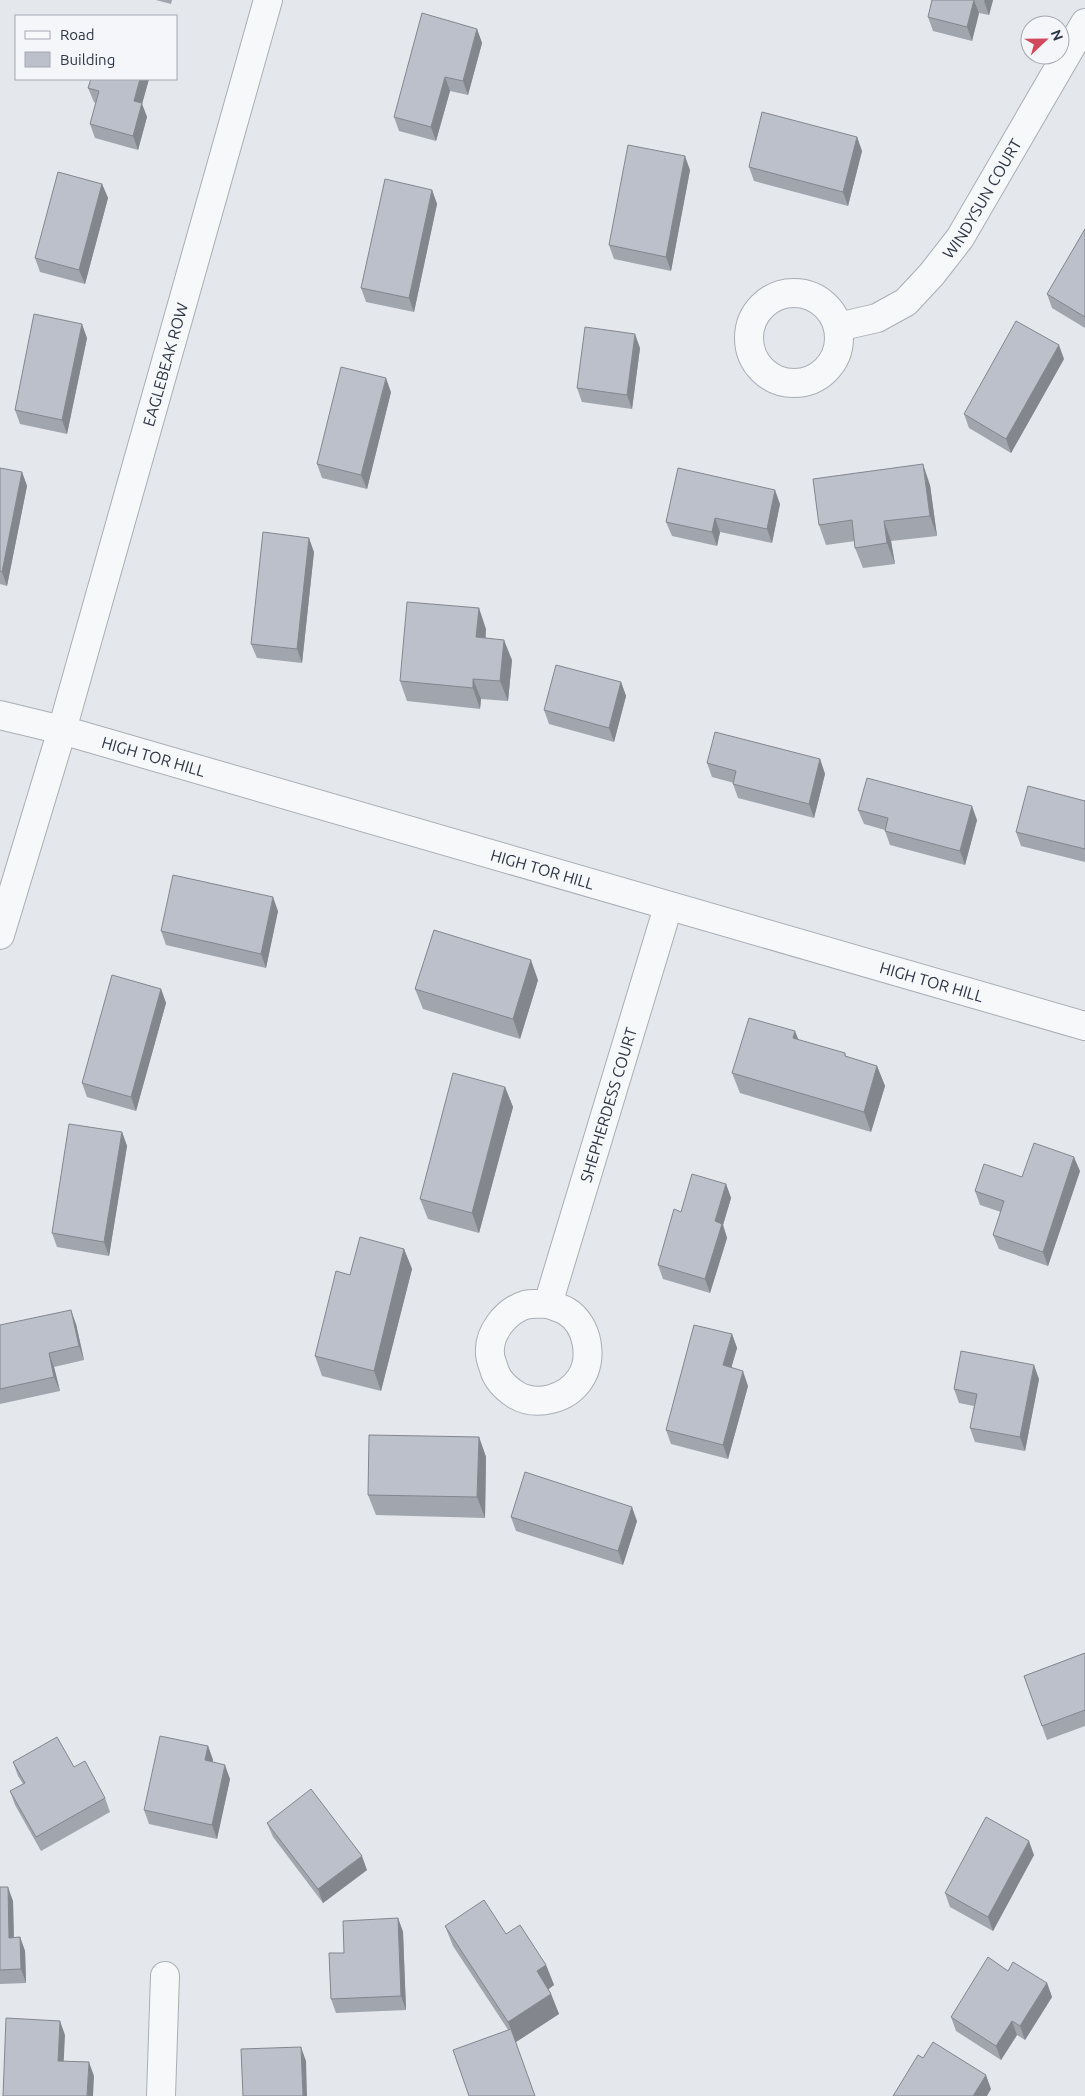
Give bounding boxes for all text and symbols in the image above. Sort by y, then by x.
legend [15,15,178,80]
north arrow [1020,15,1070,65]
text: Road [60,26,95,43]
text: N [1048,27,1066,43]
text: Building [60,51,115,68]
street label: WINDYSUN COURT [939,135,1025,262]
street label: EAGLEBEAK ROW [139,300,191,428]
street label: HIGH TOR HILL [100,733,207,780]
street label: HIGH TOR HILL [489,846,596,893]
street label: HIGH TOR HILL [878,958,985,1005]
street label: SHEPHERDESS COURT [576,1025,640,1184]

